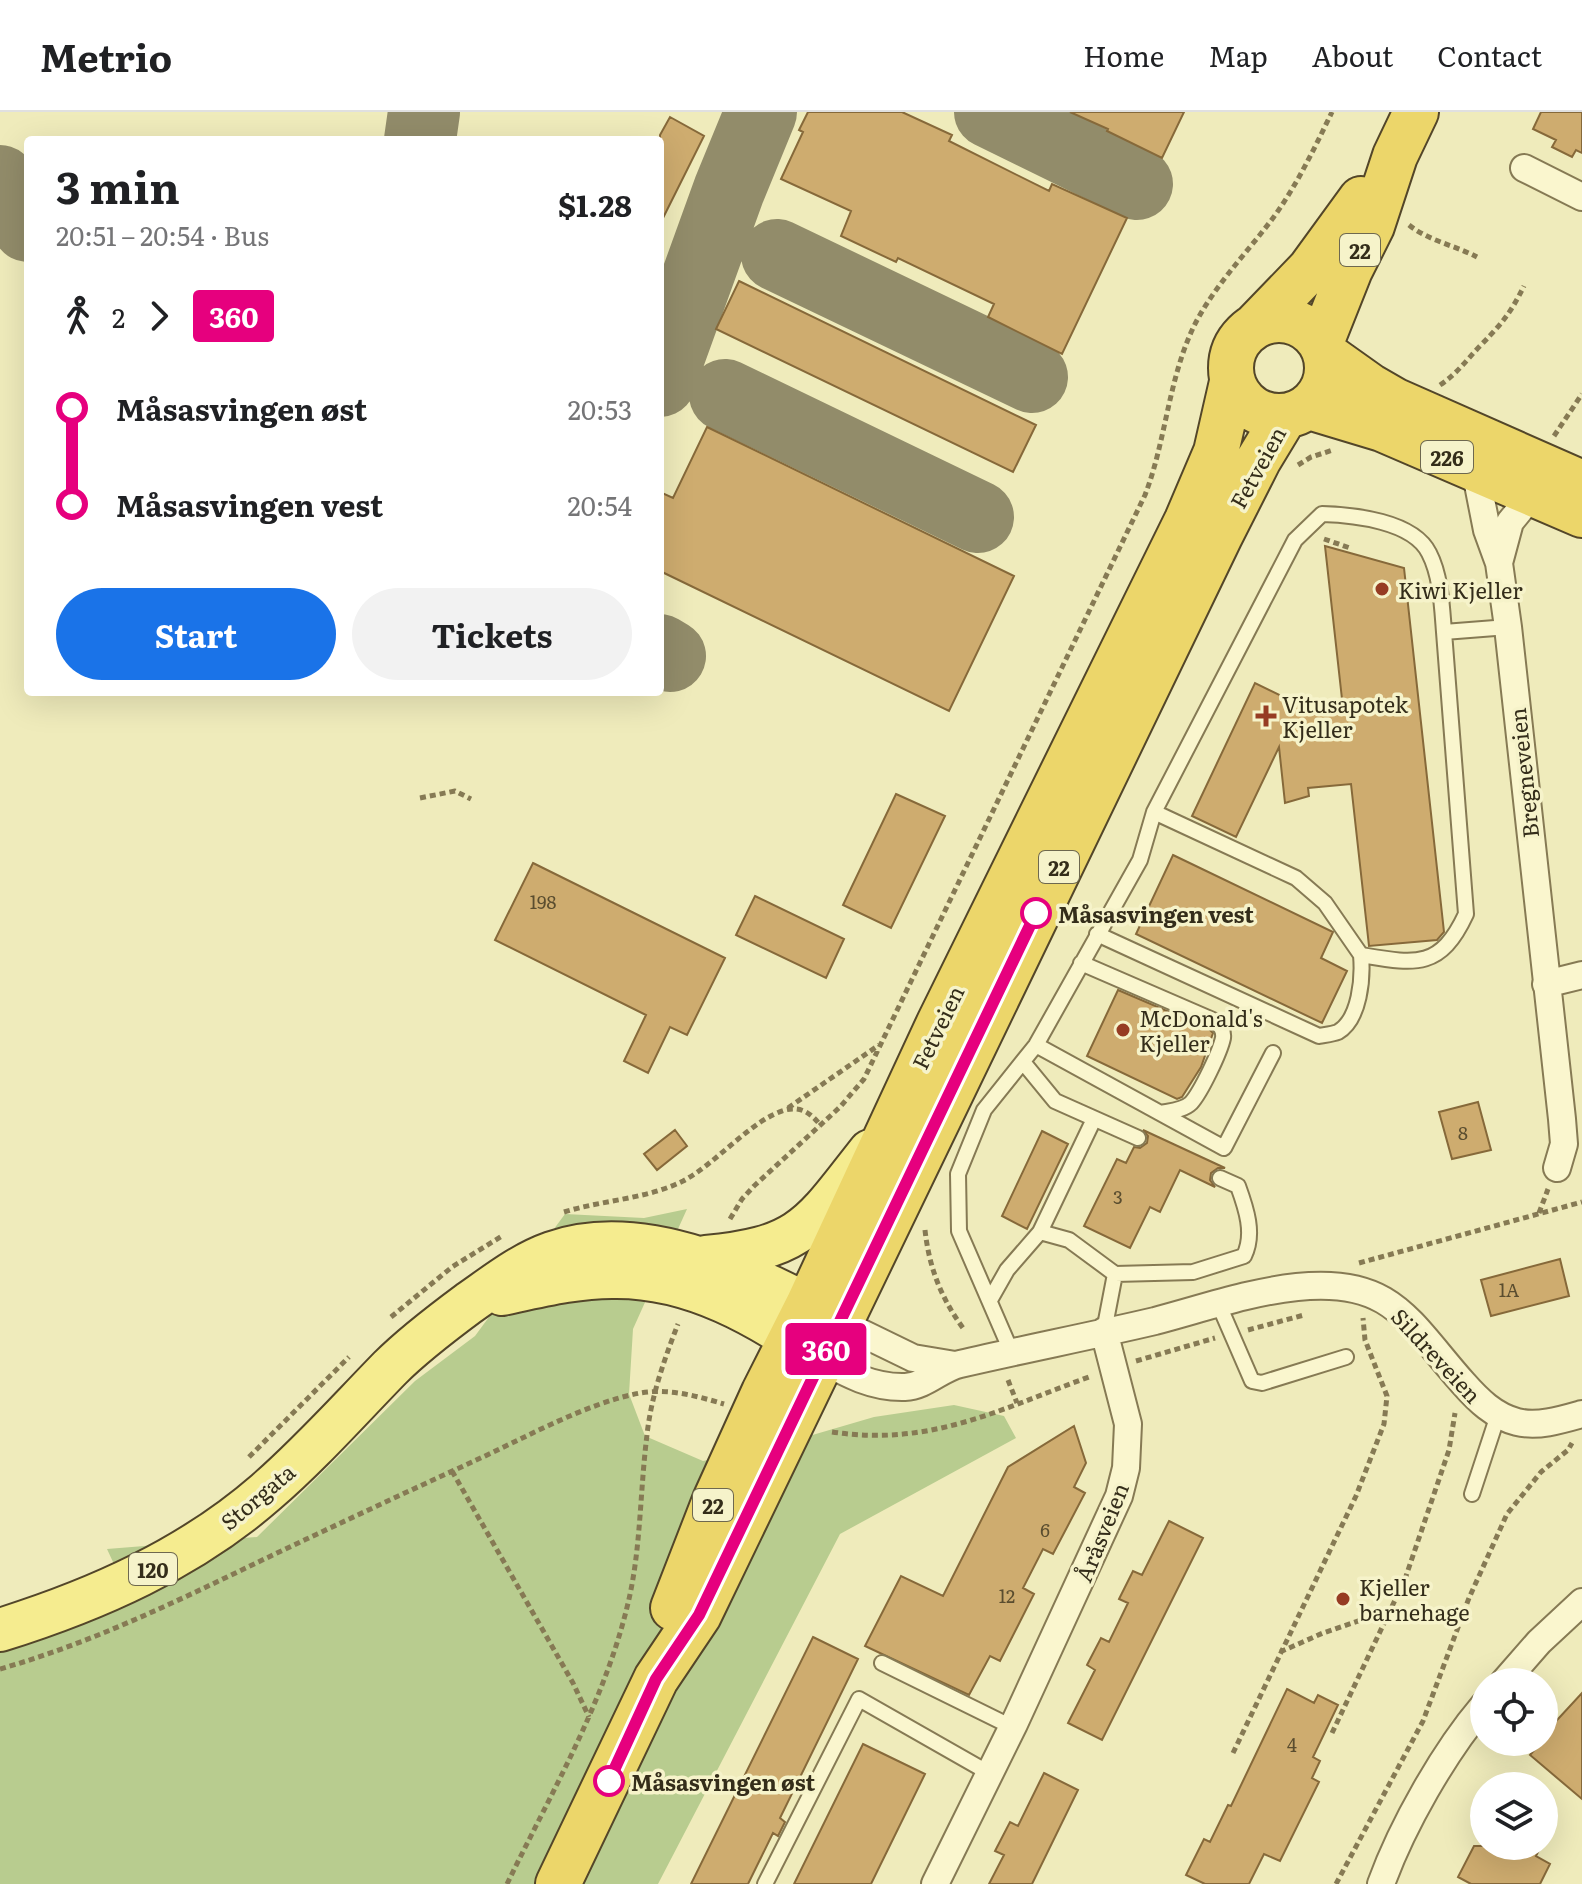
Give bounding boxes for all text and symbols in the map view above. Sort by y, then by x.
text: Metrio [40,27,172,84]
text: Home [1083,34,1164,76]
text: Map [1208,34,1268,76]
text: About [1312,34,1393,76]
text: Contact [1437,34,1542,76]
text: 3 min [56,152,180,218]
text: $1.28 [558,182,632,226]
text: 20:51 – 20:54 · Bus [56,215,269,254]
road number: 22 [1340,234,1380,266]
icon: walk [56,294,100,338]
icon: forward [137,294,181,338]
text: 360 [209,295,258,337]
text: 2 [112,297,125,336]
text: Måsasvingen øst [116,386,367,430]
text: 20:53 [568,389,632,428]
street label: Fetveien [1221,420,1293,514]
road number: 226 [1421,441,1473,473]
text: Måsasvingen vest [116,482,383,526]
text: 20:54 [568,485,632,524]
place label: Kiwi Kjeller [1398,573,1523,606]
marker: Kiwi Kjeller [1373,580,1391,598]
button: Start [56,588,336,680]
button: Tickets [352,588,632,680]
place label: Vitusapotek Kjeller [1282,687,1409,745]
street label: Bregneveien [1500,706,1546,840]
marker: Vitusapotek Kjeller [1257,707,1275,725]
road number: 22 [1039,851,1079,883]
house number: 198 [530,888,556,915]
place label: Måsasvingen vest [1058,897,1254,930]
marker: Måsasvingen vest [1021,898,1051,928]
street label: Fetveien [903,980,971,1074]
place label: McDonald's Kjeller [1139,1001,1263,1059]
marker: McDonald's Kjeller [1114,1021,1132,1039]
house number: 8 [1458,1119,1468,1146]
house number: 3 [1113,1183,1123,1210]
house number: 1A [1499,1276,1519,1303]
street label: Sildreveien [1384,1300,1490,1410]
line badge: 360 [780,1323,872,1375]
text: 360 [801,1328,851,1370]
street label: Storgata [212,1455,302,1537]
street label: Åråsveien [1066,1477,1136,1587]
road number: 22 [693,1489,733,1521]
house number: 6 [1040,1516,1050,1543]
road number: 120 [129,1553,177,1585]
place label: Kjeller barnehage [1359,1570,1470,1628]
house number: 12 [999,1582,1015,1609]
marker: Kjeller barnehage [1334,1590,1352,1608]
map controls [1470,1668,1558,1860]
button: locate [1470,1668,1558,1756]
house number: 4 [1287,1731,1297,1758]
place label: Måsasvingen øst [631,1765,815,1798]
marker: Måsasvingen øst [594,1766,624,1796]
button: layers [1470,1772,1558,1860]

